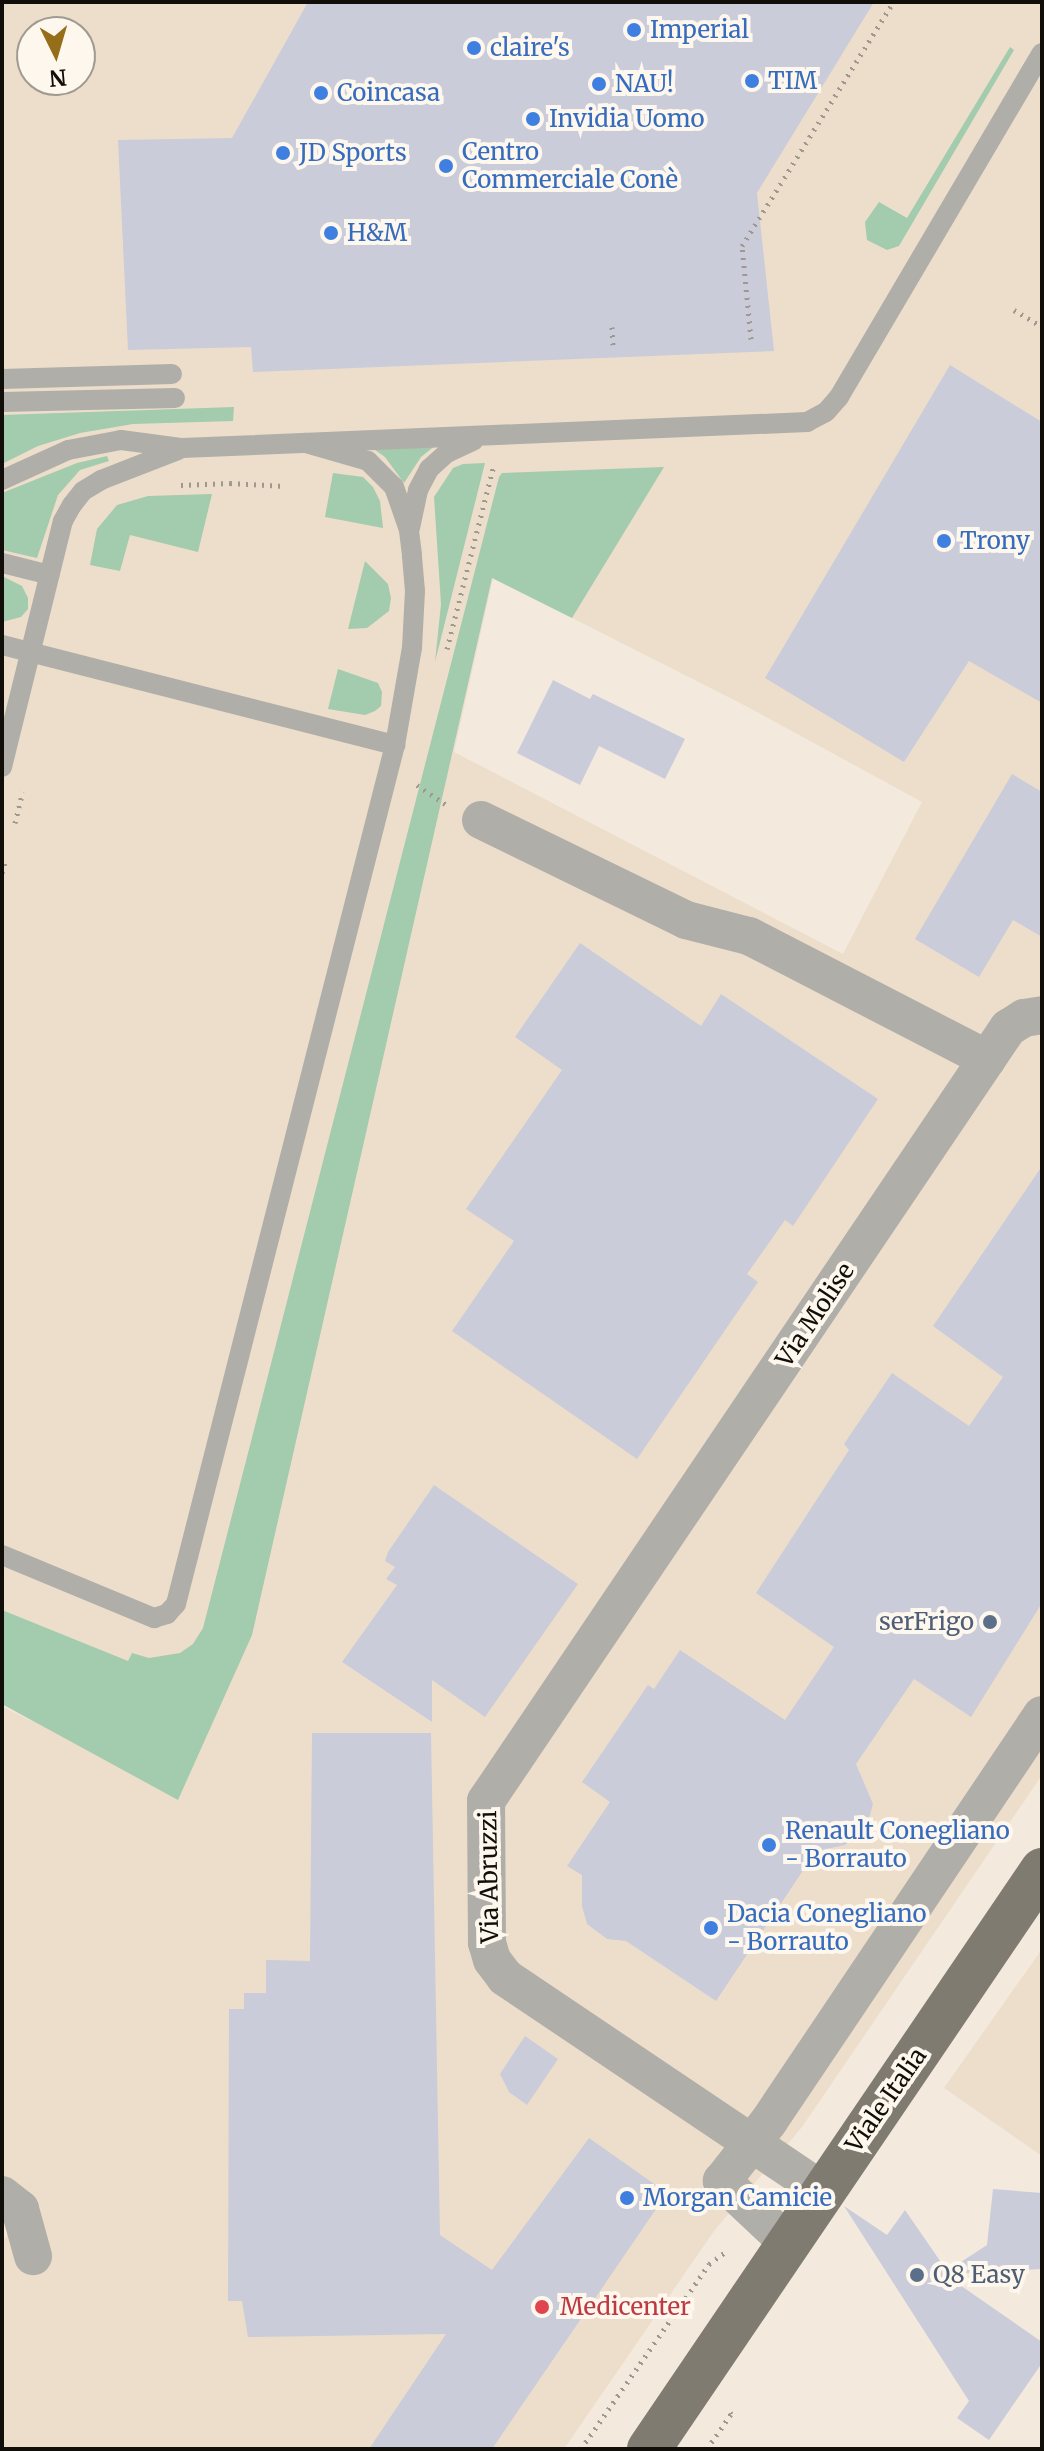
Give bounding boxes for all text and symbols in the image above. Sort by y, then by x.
north arrow [16,16,96,96]
place label: Imperial [650,16,749,44]
marker: Imperial [625,21,643,39]
place label: claire's [490,34,570,62]
marker: claire's [465,39,483,57]
text: N [48,63,68,93]
place label: TIM [768,67,817,95]
place label: NAU! [615,70,674,98]
marker: TIM [743,72,761,90]
marker: NAU! [590,75,608,93]
place label: Coincasa [337,79,440,107]
marker: Coincasa [312,84,330,102]
place label: Invidia Uomo [549,105,704,133]
marker: Invidia Uomo [524,110,542,128]
place label: Centro Commerciale Conè [462,138,678,194]
place label: JD Sports [299,139,407,167]
marker: JD Sports [274,144,292,162]
marker: Centro Commerciale Conè [437,157,455,175]
place label: H&M [347,219,407,247]
marker: H&M [322,224,340,242]
place label: Trony [960,527,1030,555]
marker: Trony [935,532,953,550]
street label: Via Molise [770,1258,860,1372]
place label: serFrigo [879,1608,974,1636]
marker: serFrigo [981,1613,999,1631]
street label: Via Abruzzi [473,1810,505,1944]
place label: Renault Conegliano - Borrauto [785,1817,1010,1873]
marker: Renault Conegliano - Borrauto [760,1836,778,1854]
place label: Dacia Conegliano - Borrauto [727,1900,927,1956]
marker: Dacia Conegliano - Borrauto [702,1919,720,1937]
street label: Viale Italia [839,2042,933,2158]
place label: Morgan Camicie [643,2184,832,2212]
marker: Morgan Camicie [618,2189,636,2207]
place label: Q8 Easy [933,2261,1025,2289]
marker: Q8 Easy [908,2266,926,2284]
place label: Medicenter [560,2293,691,2321]
marker: Medicenter [531,2296,553,2318]

